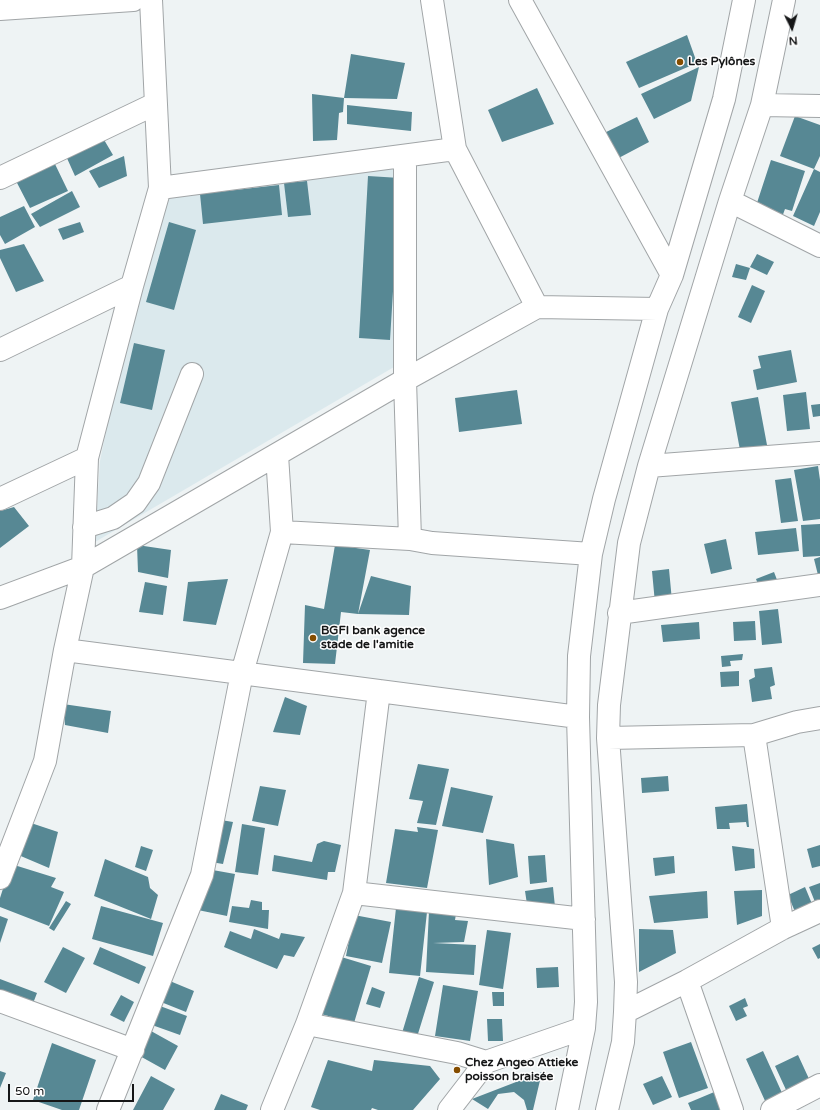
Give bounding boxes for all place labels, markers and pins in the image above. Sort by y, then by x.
place label: Les Pylônes [688,55,755,69]
marker: Les Pylônes [675,57,685,67]
place label: BGFI bank agence stade de l'amitie [321,624,425,652]
marker: BGFI bank agence stade de l'amitie [308,633,318,643]
place label: Chez Angeo Attieke poisson braisée [465,1056,578,1084]
marker: Chez Angeo Attieke poisson braisée [452,1065,462,1075]

